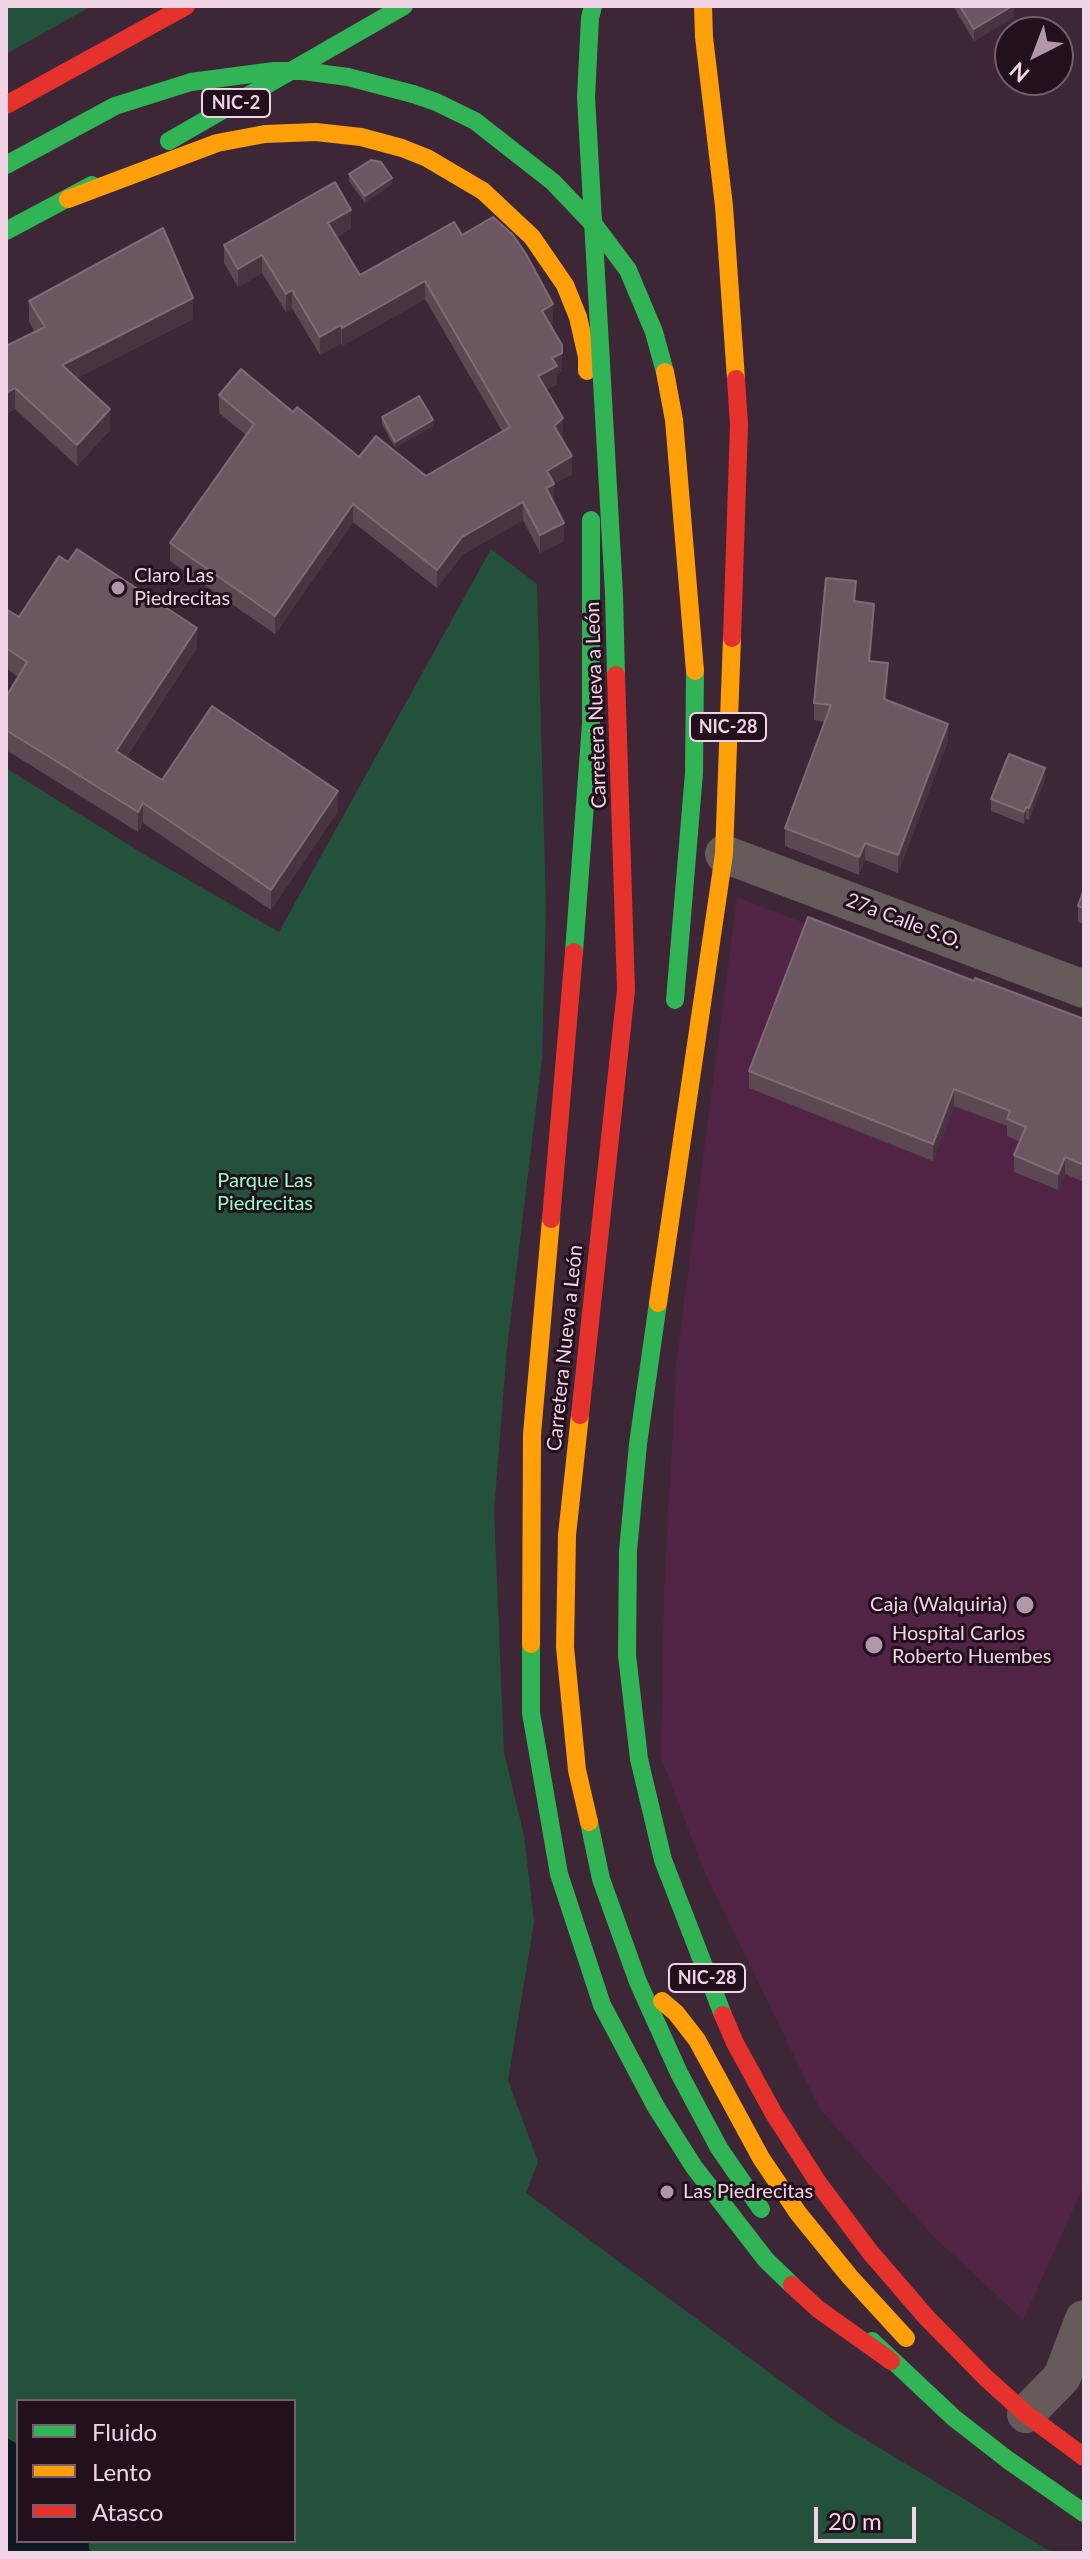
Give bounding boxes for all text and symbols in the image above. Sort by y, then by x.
north arrow [994,16,1074,96]
text: N [1004,57,1034,88]
road number: NIC-2 [202,89,270,117]
place label: Claro Las Piedrecitas [134,564,230,611]
marker: Claro Las Piedrecitas [109,579,127,597]
street label: Carretera Nueva a León [580,601,612,809]
road number: NIC-28 [690,713,766,741]
street label: 27a Calle S.O. [843,888,965,954]
park label: Parque Las Piedrecitas [217,1169,313,1216]
street label: Carretera Nueva a León [542,1244,588,1452]
place label: Caja (Walquiria) [870,1593,1007,1617]
marker: Caja (Walquiria) [1014,1594,1036,1616]
place label: Hospital Carlos Roberto Huembes [892,1622,1052,1669]
marker: Hospital Carlos Roberto Huembes [863,1634,885,1656]
road number: NIC-28 [669,1964,745,1992]
place label: Las Piedrecitas [683,2180,813,2204]
marker: Las Piedrecitas [658,2183,676,2201]
legend [16,2399,296,2543]
text: Fluido [92,2417,157,2446]
text: Lento [92,2457,152,2486]
scale bar [818,2491,920,2541]
text: Atasco [92,2497,163,2526]
text: 20 m [828,2506,882,2535]

